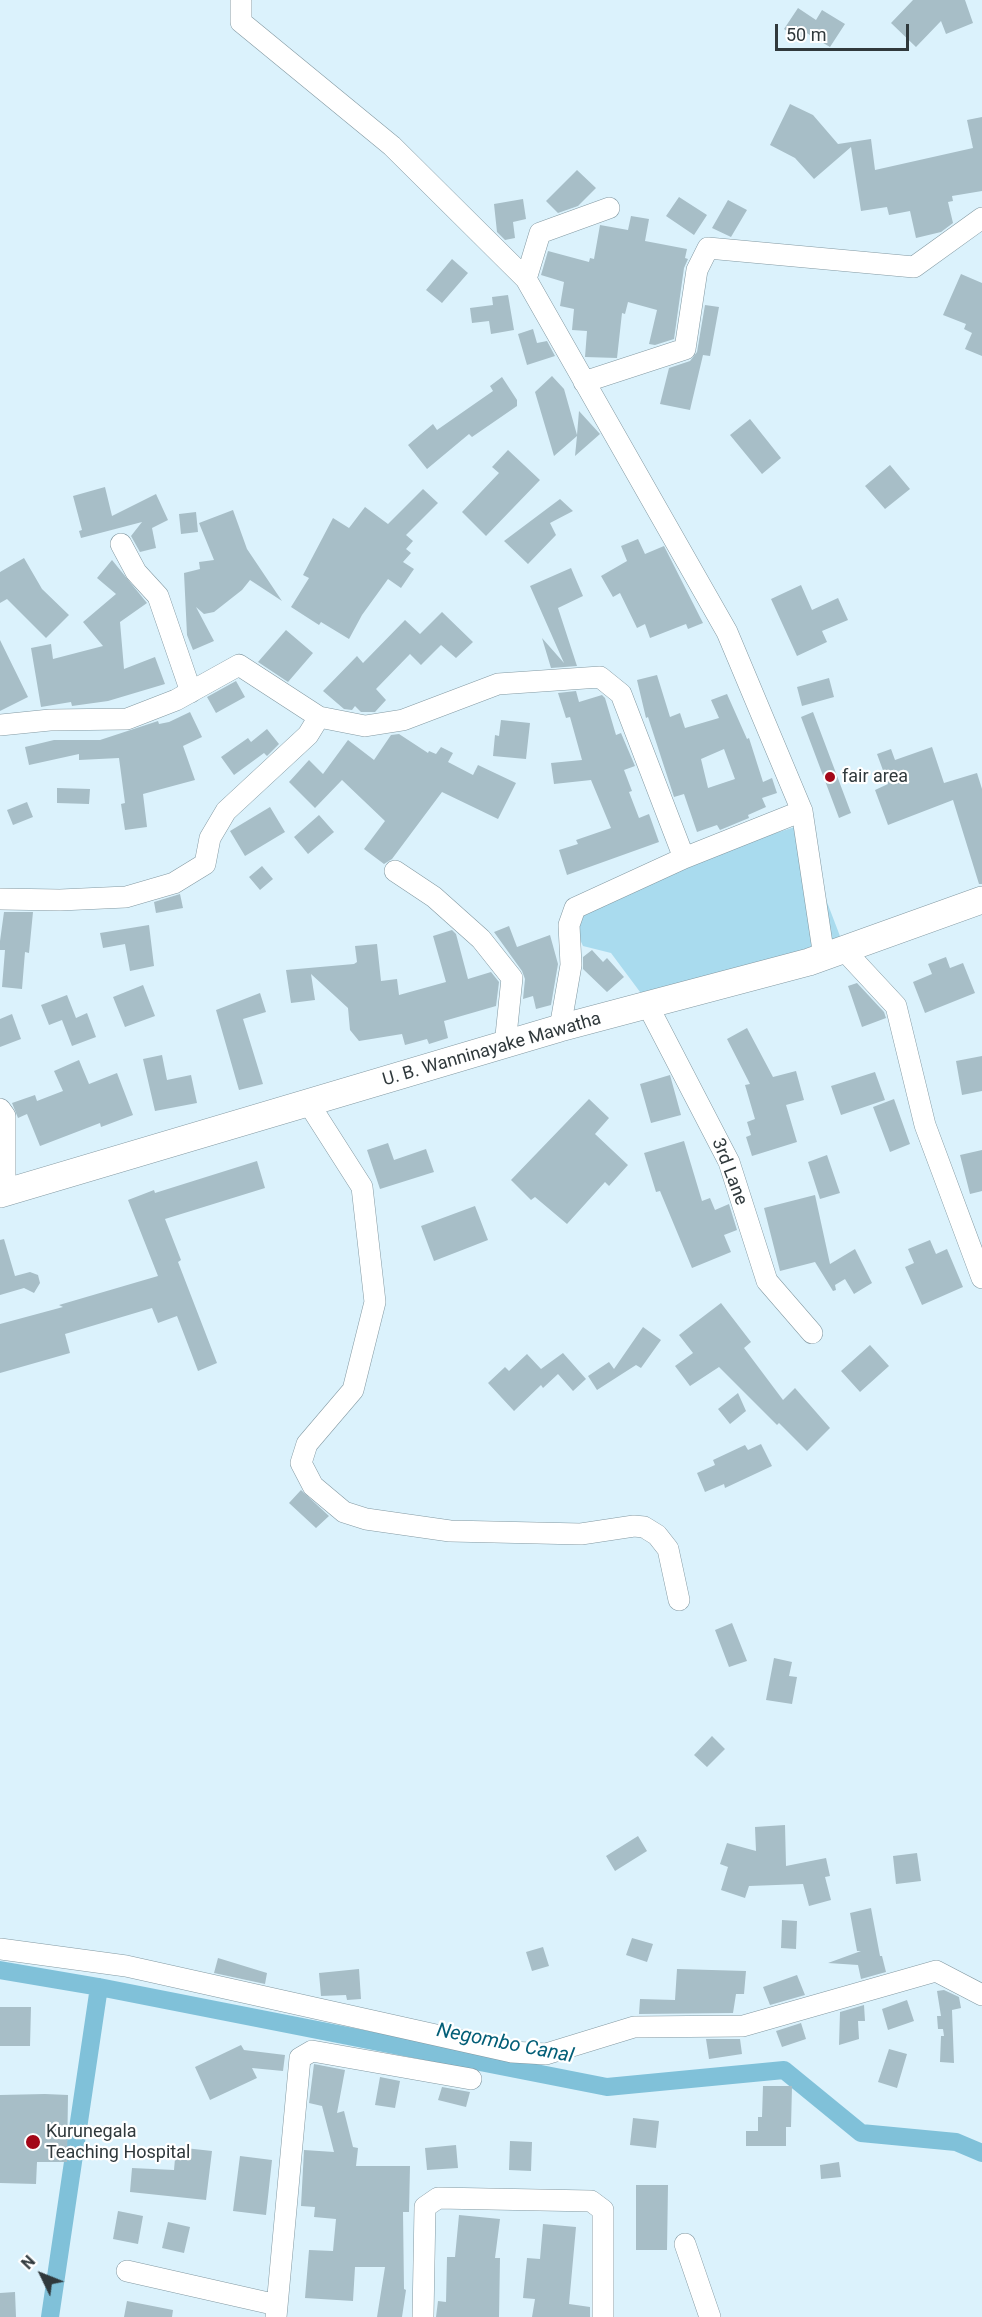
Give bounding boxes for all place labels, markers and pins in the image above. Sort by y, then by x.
place label: fair area [842,766,908,788]
marker: fair area [823,770,837,784]
place label: Kurunegala Teaching Hospital [46,2121,190,2164]
marker: Kurunegala Teaching Hospital [24,2133,42,2151]

